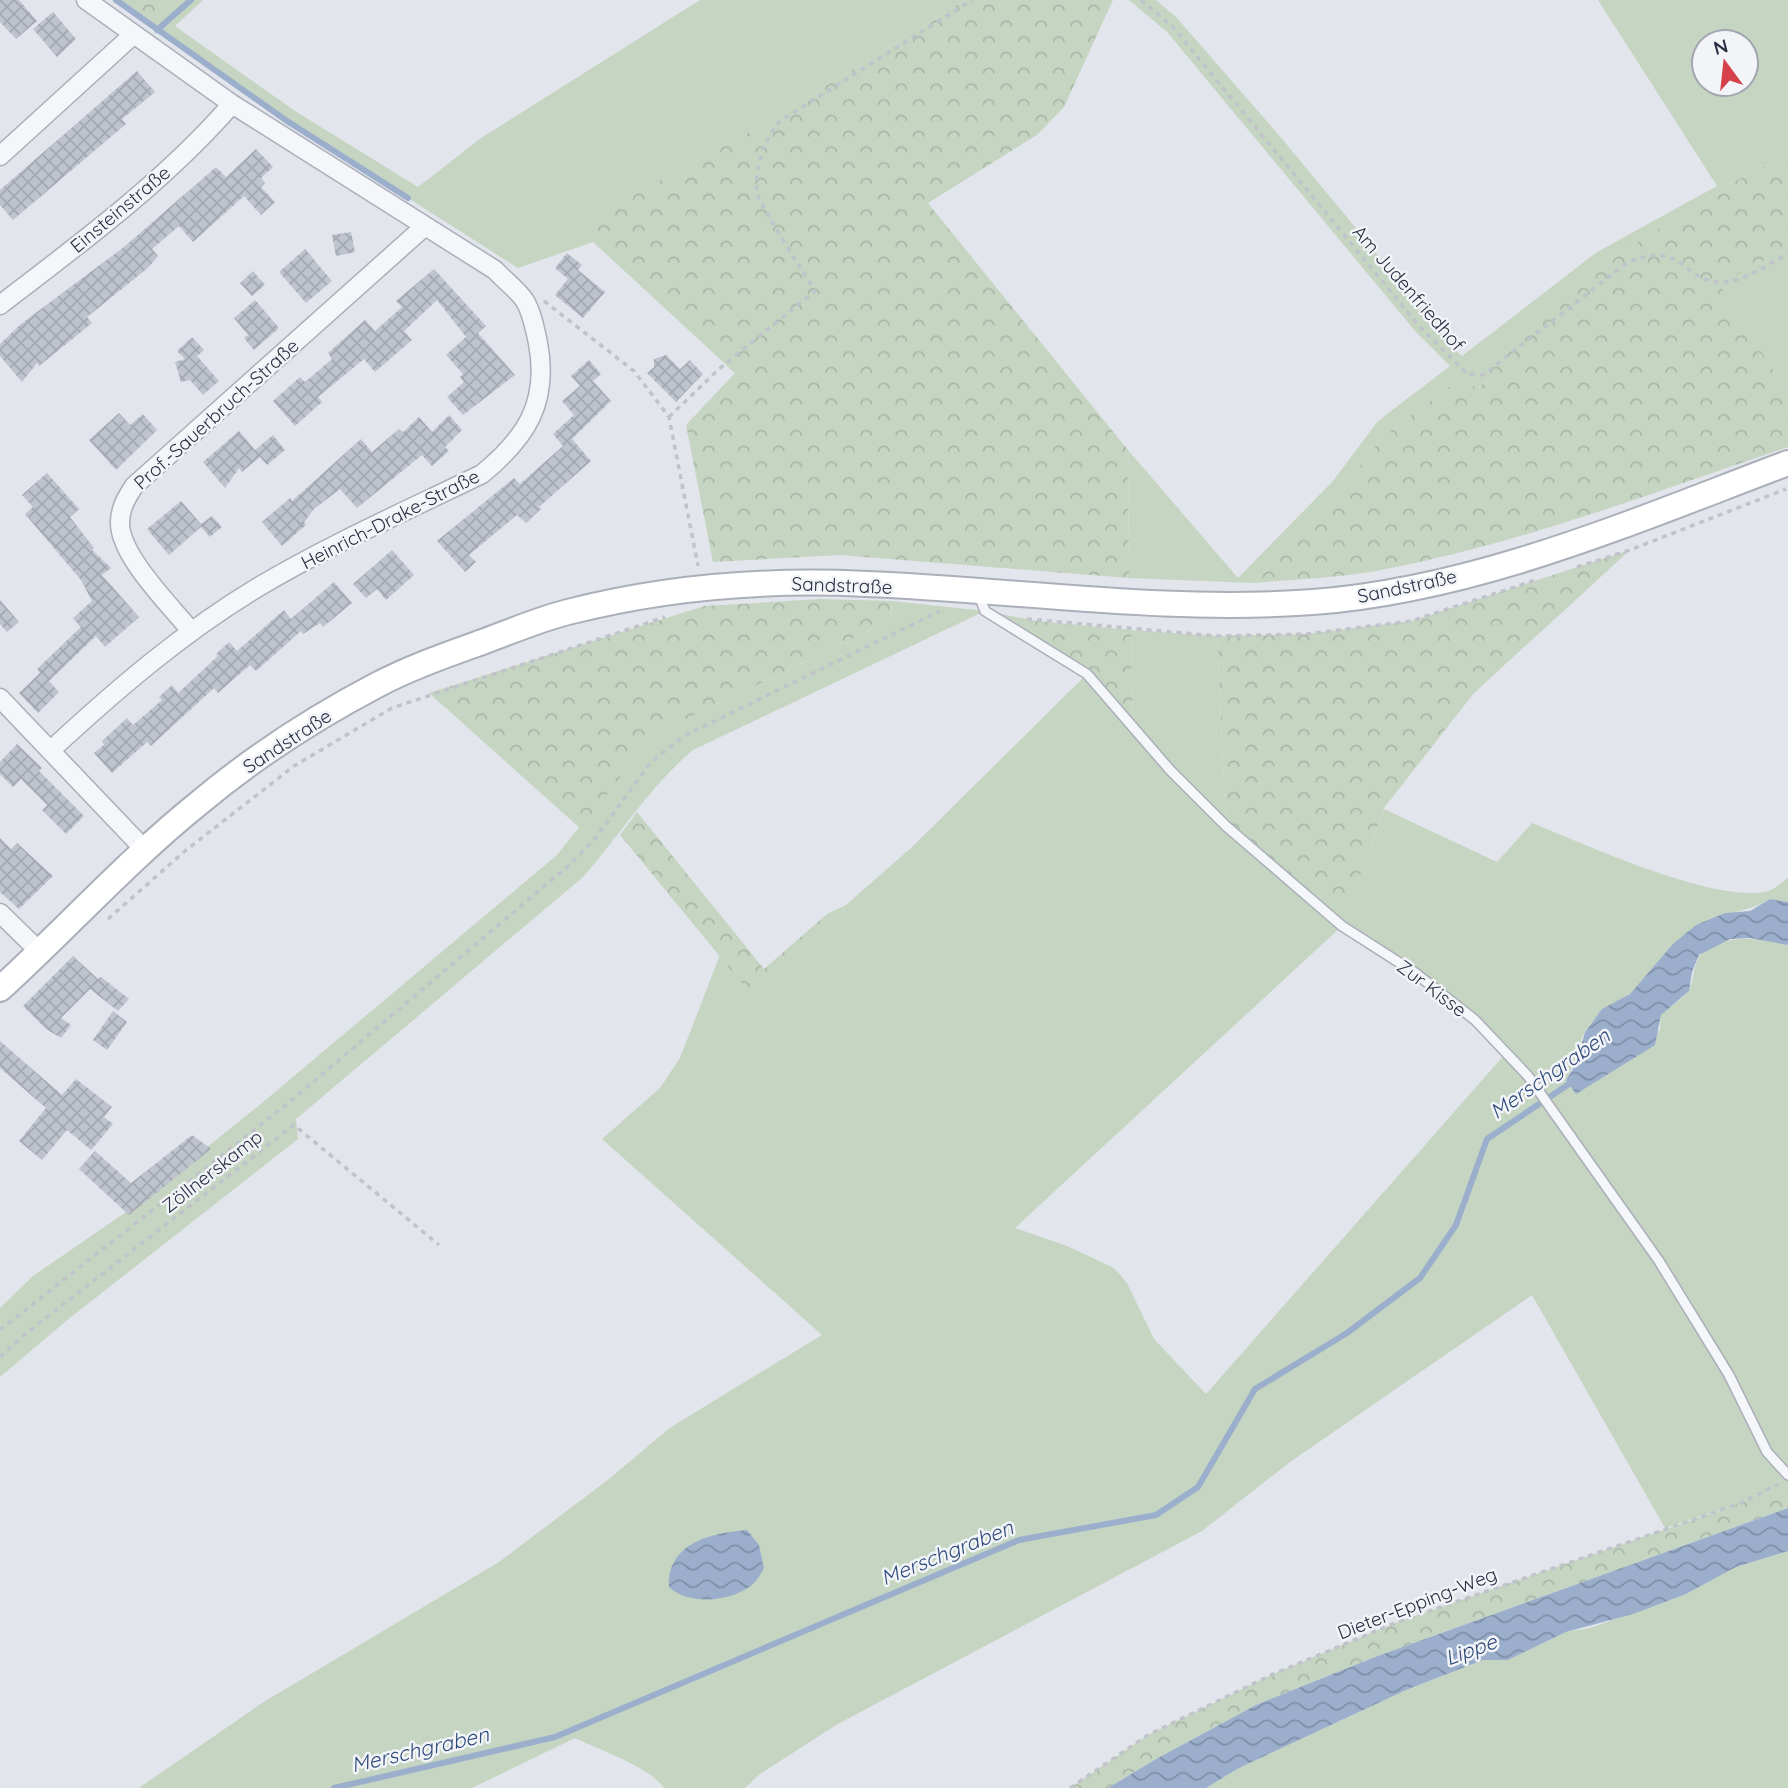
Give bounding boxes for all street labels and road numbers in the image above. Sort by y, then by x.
street label: Einsteinstraße [65,160,175,258]
street label: Am Judenfriedhof [1348,220,1470,356]
street label: Prof.-Sauerbruch-Straße [128,334,304,494]
street label: Heinrich-Drake-Straße [297,464,483,574]
street label: Sandstraße [1355,564,1459,608]
street label: Sandstraße [791,571,893,599]
street label: Sandstraße [238,703,336,779]
street label: Zur Kisse [1392,954,1472,1022]
street label: Zöllnerskamp [157,1124,267,1218]
street label: Dieter-Epping-Weg [1334,1562,1500,1644]

